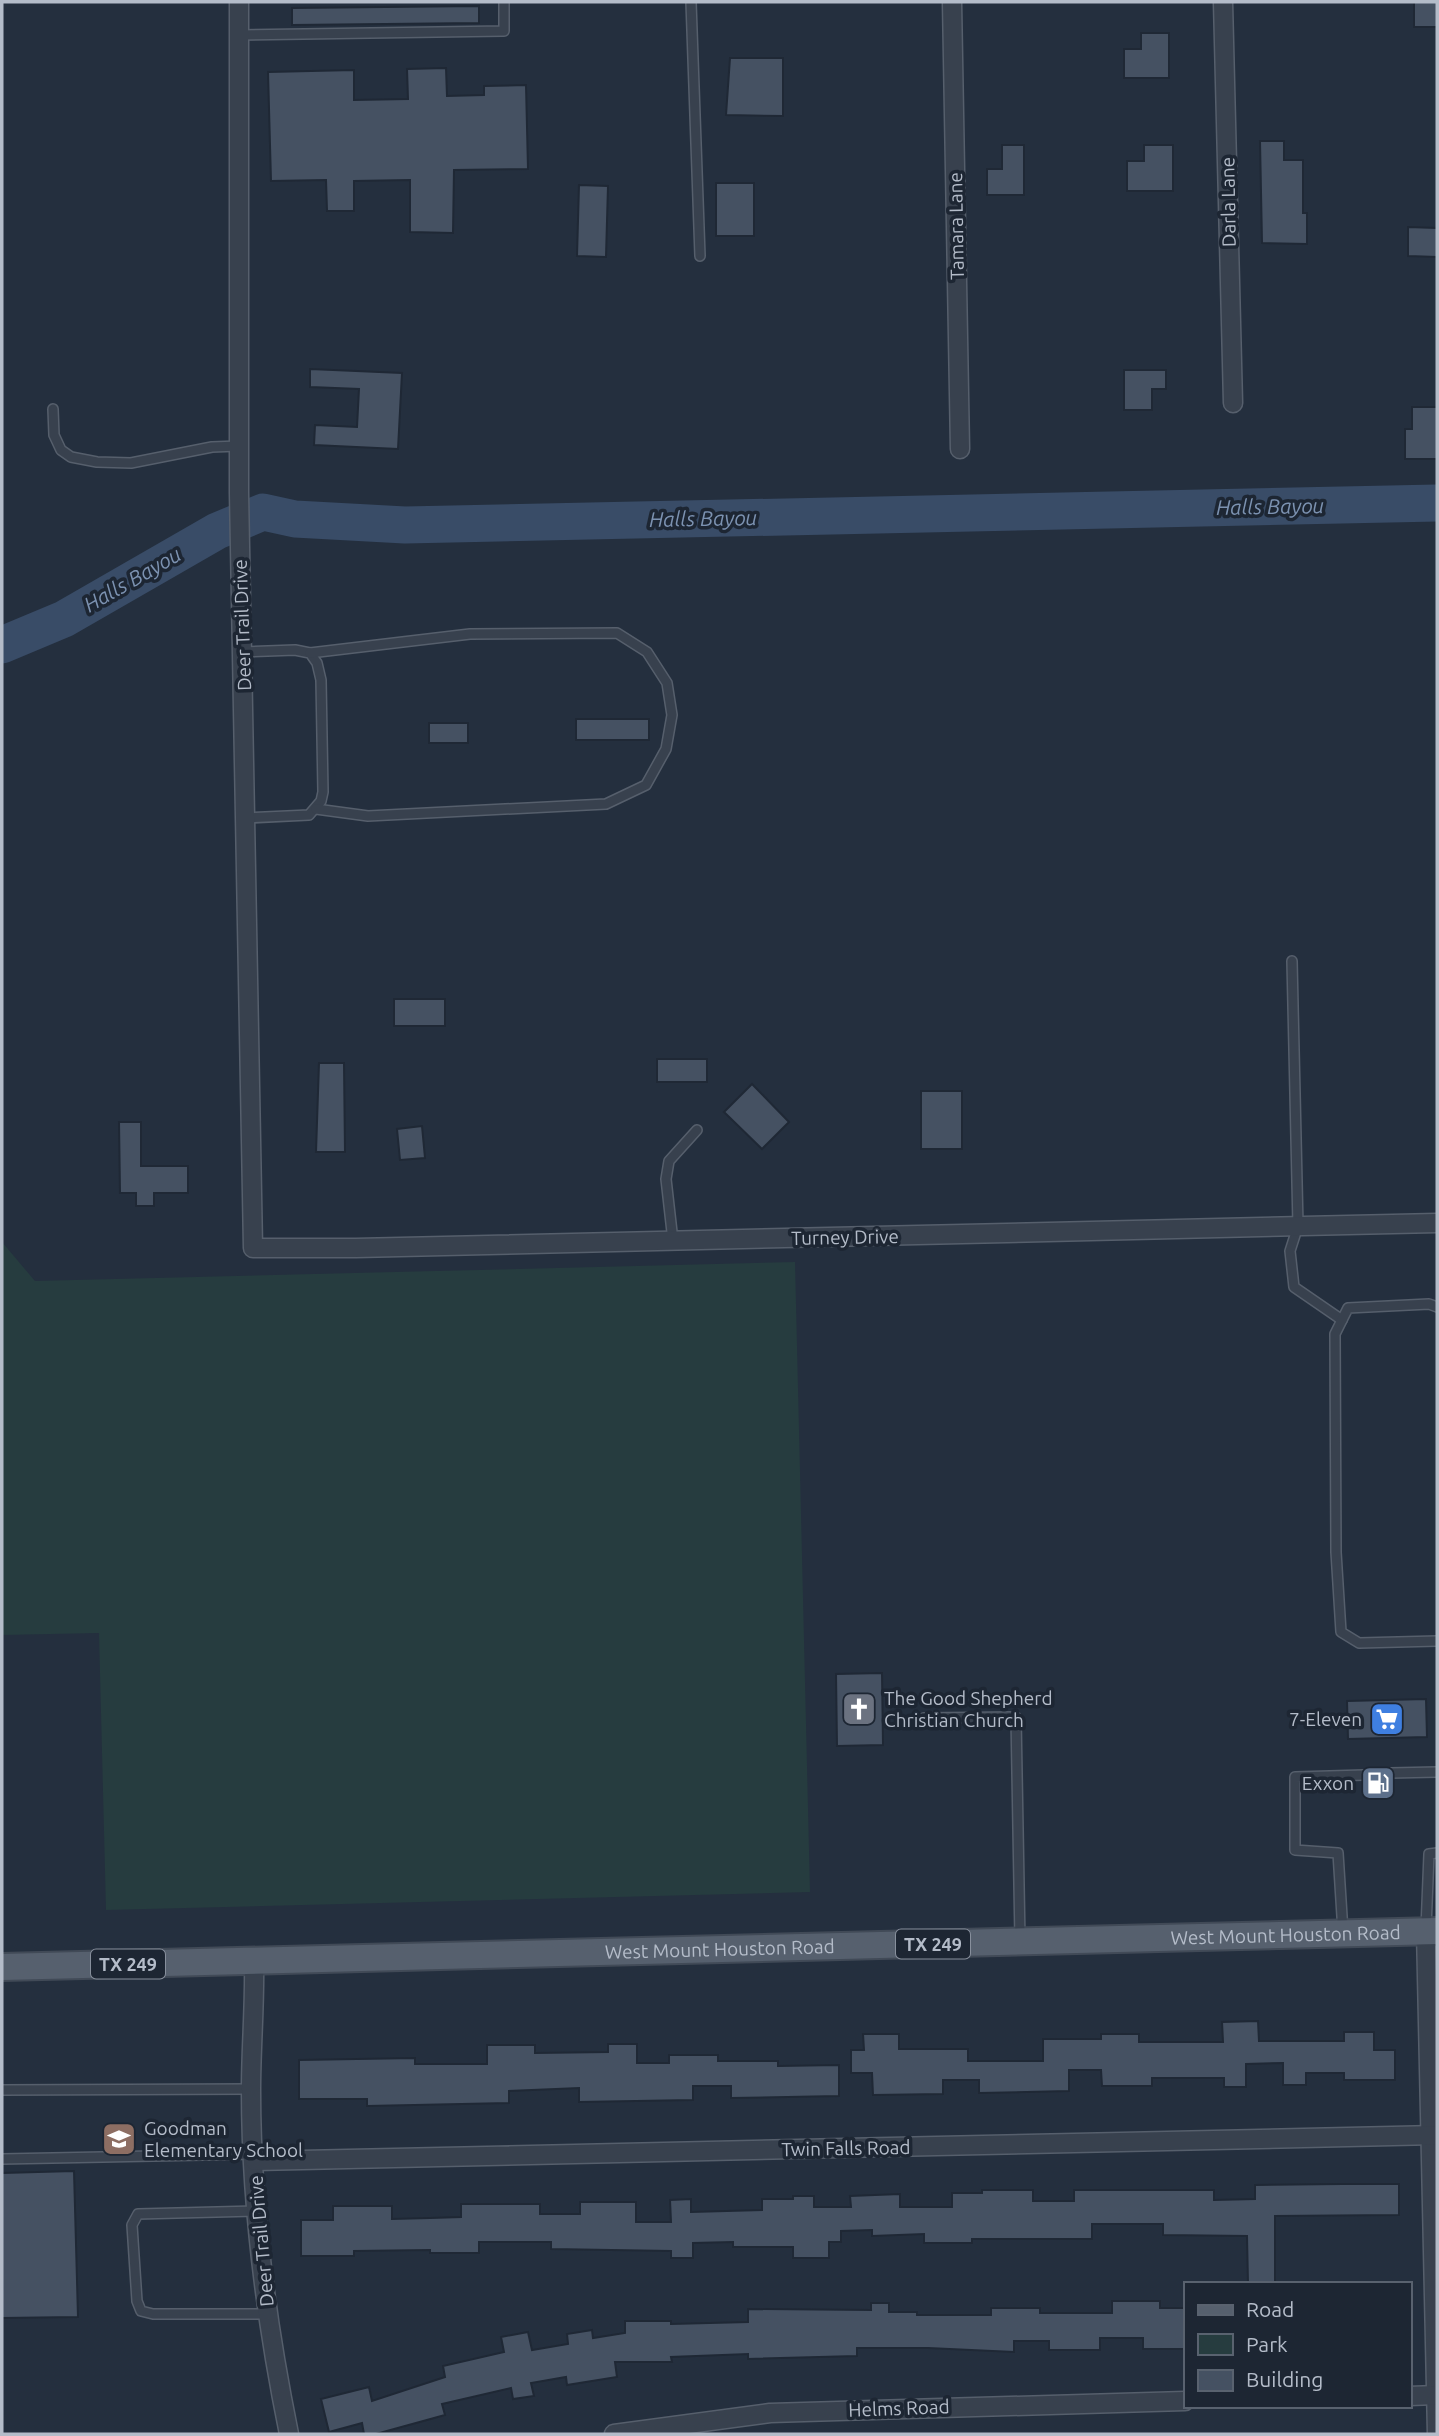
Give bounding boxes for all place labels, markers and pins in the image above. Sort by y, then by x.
place label: The Good Shepherd Christian Church [884,1687,1053,1731]
church icon: The Good Shepherd Christian Church [840,1690,878,1728]
supermarket icon: 7-Eleven [1368,1700,1406,1738]
place label: 7-Eleven [1289,1708,1362,1730]
fuel station icon: Exxon [1359,1764,1397,1802]
place label: Exxon [1302,1772,1354,1794]
place label: Goodman Elementary School [144,2117,303,2161]
school or university icon: Goodman Elementary School [100,2120,138,2158]

